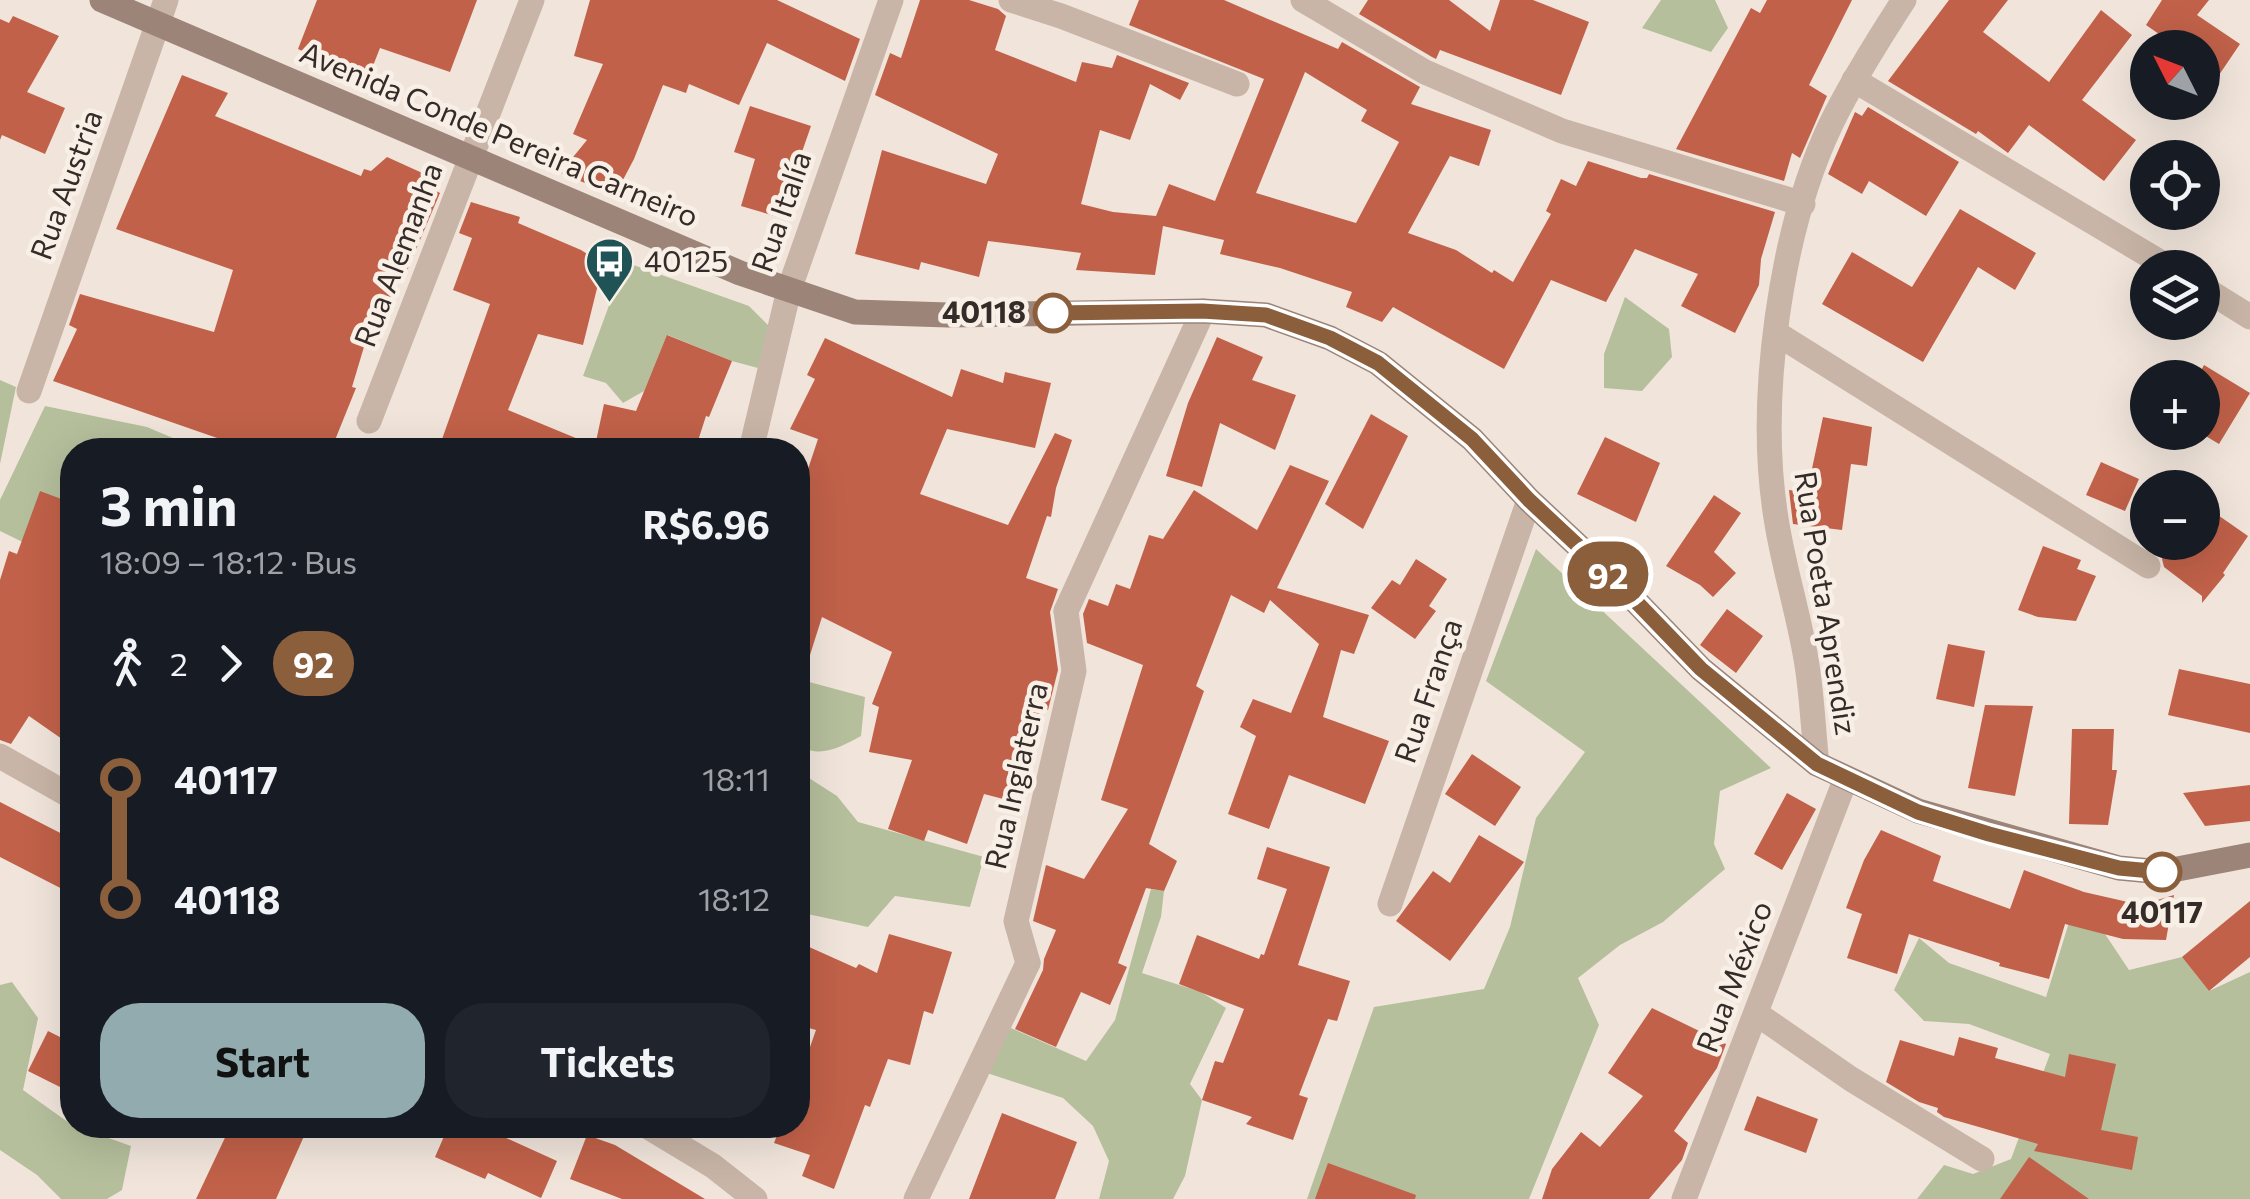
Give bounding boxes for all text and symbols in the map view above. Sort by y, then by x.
north arrow [2130,30,2220,120]
map controls [2130,30,2220,560]
street label: Avenida Conde Pereira Carneiro [295,32,705,234]
street label: Rua Austria [20,104,109,264]
button: locate [2130,140,2220,230]
street label: Rua Italía [742,146,818,277]
street label: Rua Alemanha [345,157,449,351]
bus stop icon: 40125 [583,236,635,304]
place label: 40125 [644,241,728,278]
button: layers [2130,250,2220,340]
place label: 40118 [942,292,1026,329]
marker: 40118 [1034,294,1072,332]
button: + [2130,360,2220,450]
street label: Rua Poeta Aprendiz [1788,468,1867,737]
text: 3 min [100,470,238,537]
button: − [2130,470,2220,560]
text: R$6.96 [643,500,770,547]
text: 18:09 – 18:12 · Bus [100,541,357,581]
line badge: 92 [1563,542,1653,606]
text: 92 [1587,553,1629,596]
street label: Rua França [1385,613,1469,767]
icon: walk [100,636,155,691]
icon: forward [203,636,258,691]
text: 92 [293,642,334,685]
text: 2 [170,643,188,683]
street label: Rua Inglaterra [975,678,1054,872]
text: 40117 [174,755,278,802]
text: 18:11 [702,758,770,798]
marker: 40117 [2143,853,2181,891]
text: 40118 [174,875,280,922]
text: 18:12 [698,878,770,918]
place label: 40117 [2121,892,2203,929]
street label: Rua México [1687,895,1778,1057]
button: Start [100,1003,425,1118]
button: Tickets [445,1003,770,1118]

